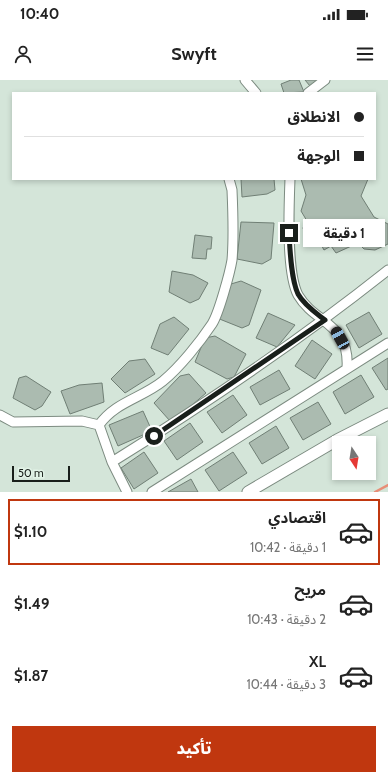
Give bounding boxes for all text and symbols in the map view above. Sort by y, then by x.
text: 10:40 [20,5,59,23]
icon: person [12,43,34,65]
text: Swyft [171,43,217,65]
icon: menu [354,43,376,65]
text: الانطلاق [288,108,340,126]
text: الوجهة [297,147,340,165]
callout: 1 دقيقة [303,219,385,247]
route end [280,224,298,242]
text: 1 دقيقة [323,225,365,241]
car [329,325,351,351]
route start [145,427,163,445]
north arrow [332,436,376,480]
map controls [332,436,376,480]
scale bar [12,464,70,483]
text: 50 m [18,466,44,480]
text: اقتصادي [268,509,326,527]
icon: car [338,514,374,550]
text: $1.10 [14,523,47,541]
text: 1 دقيقة · 10:42 [250,539,326,555]
text: مريح [294,581,326,599]
icon: car [338,586,374,622]
text: $1.49 [14,595,49,613]
text: 2 دقيقة · 10:43 [247,611,326,627]
text: XL [309,653,326,671]
icon: car [338,658,374,694]
text: $1.87 [14,667,48,685]
text: 3 دقيقة · 10:44 [246,676,326,692]
button: تأكيد [12,726,376,772]

